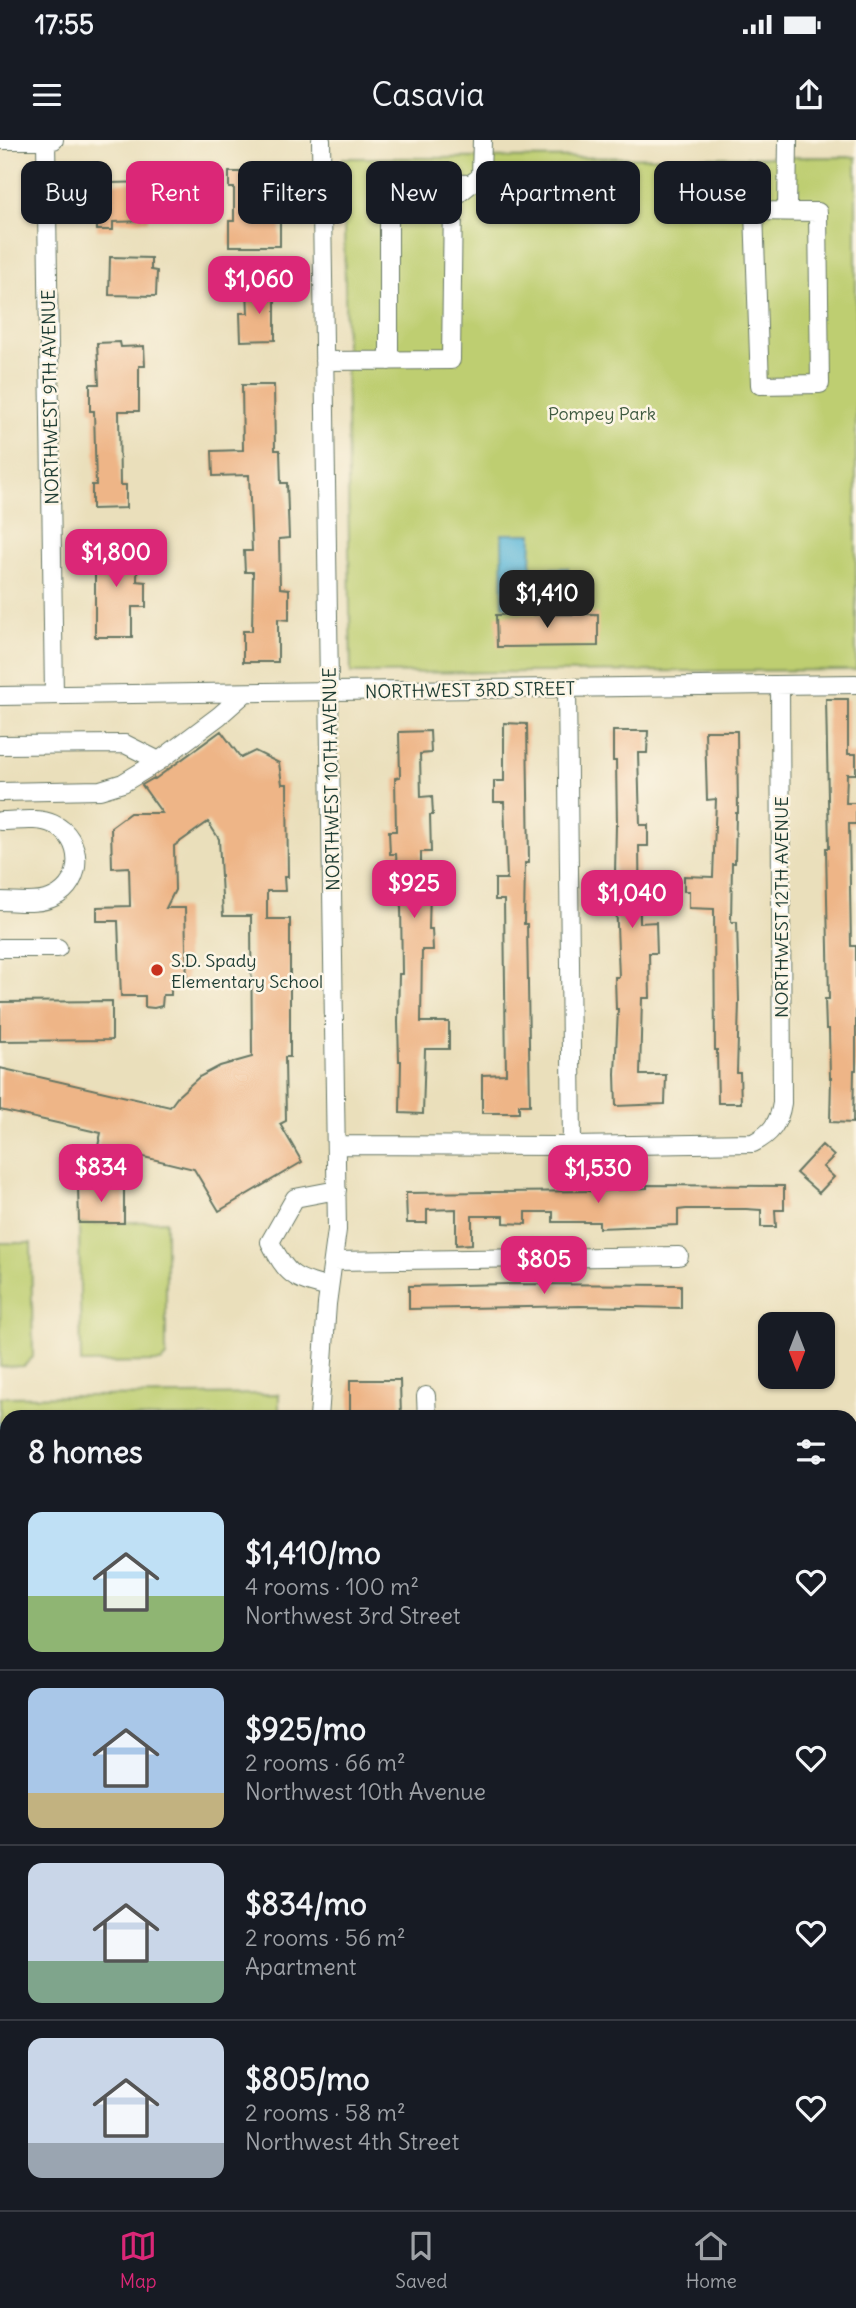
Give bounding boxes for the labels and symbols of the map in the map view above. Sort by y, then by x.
pin: $1,060 [202,256,316,316]
street label: NORTHWEST 9TH AVENUE [37,289,63,505]
park label: Pompey Park [548,402,656,425]
pin: $1,800 [59,530,173,589]
pin: $1,410 [490,570,604,630]
street label: NORTHWEST 10TH AVENUE [318,667,344,891]
street label: NORTHWEST 3RD STREET [365,677,575,703]
street label: NORTHWEST 12TH AVENUE [770,796,793,1018]
pin: $925 [373,860,455,920]
pin: $1,040 [575,870,689,930]
place label: S.D. Spady Elementary School [171,949,323,993]
marker: S.D. Spady Elementary School [149,962,165,978]
pin: $834 [60,1144,142,1204]
pin: $1,530 [541,1146,655,1205]
pin: $805 [503,1236,585,1296]
north arrow [758,1312,835,1390]

